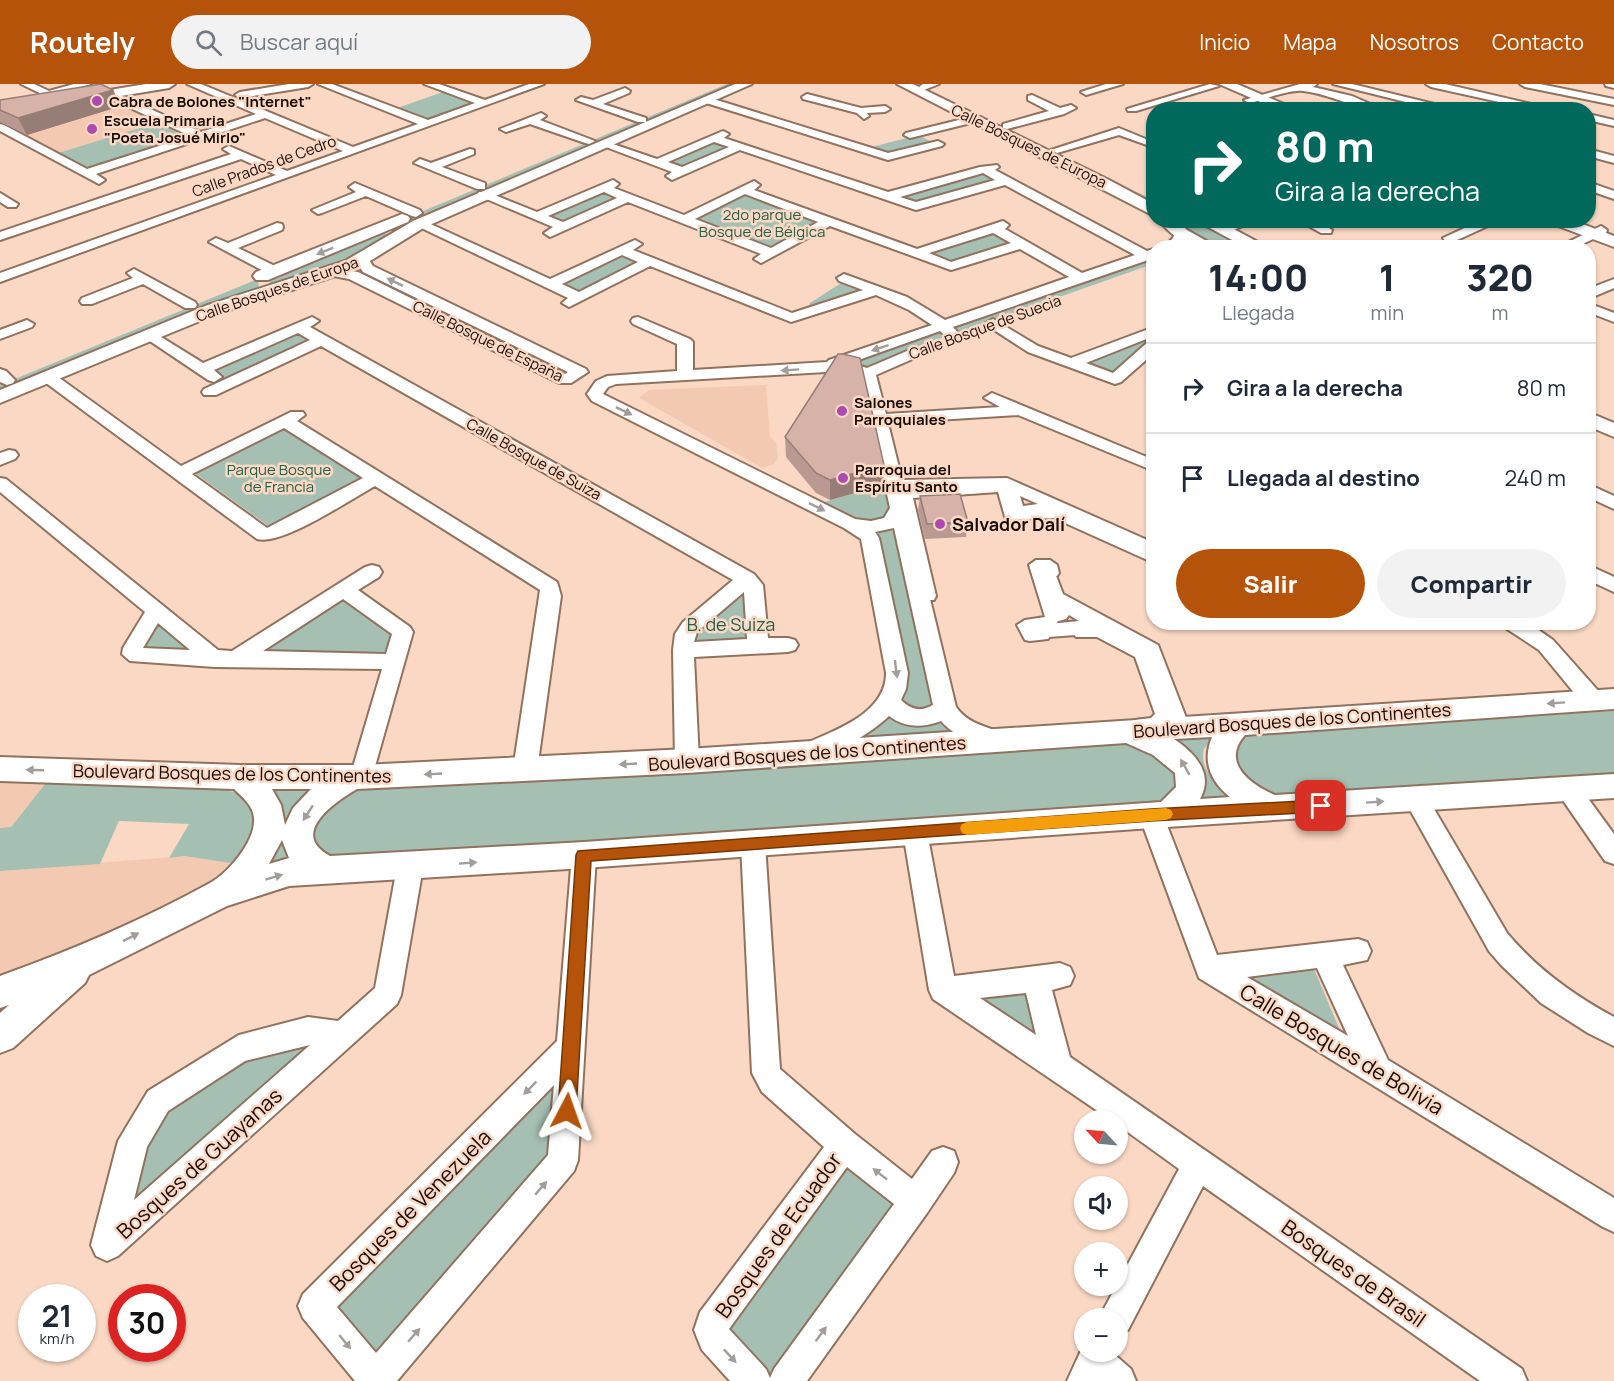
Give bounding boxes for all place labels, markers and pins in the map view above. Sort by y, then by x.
place label: Cabra de Bolones "Internet" [109,91,312,112]
marker: Cabra de Bolones "Internet" [90,94,104,108]
place label: Escuela Primaria "Poeta Josué Mirlo" [104,110,246,148]
marker: Escuela Primaria "Poeta Josué Mirlo" [85,122,99,136]
place label: Salones Parroquiales [854,392,946,430]
marker: Salones Parroquiales [835,404,849,418]
place label: Parroquia del Espíritu Santo [855,459,958,497]
marker: Parroquia del Espíritu Santo [836,471,850,485]
place label: Salvador Dalí [952,512,1065,536]
marker: Salvador Dalí [933,517,947,531]
pin [1295,780,1346,831]

